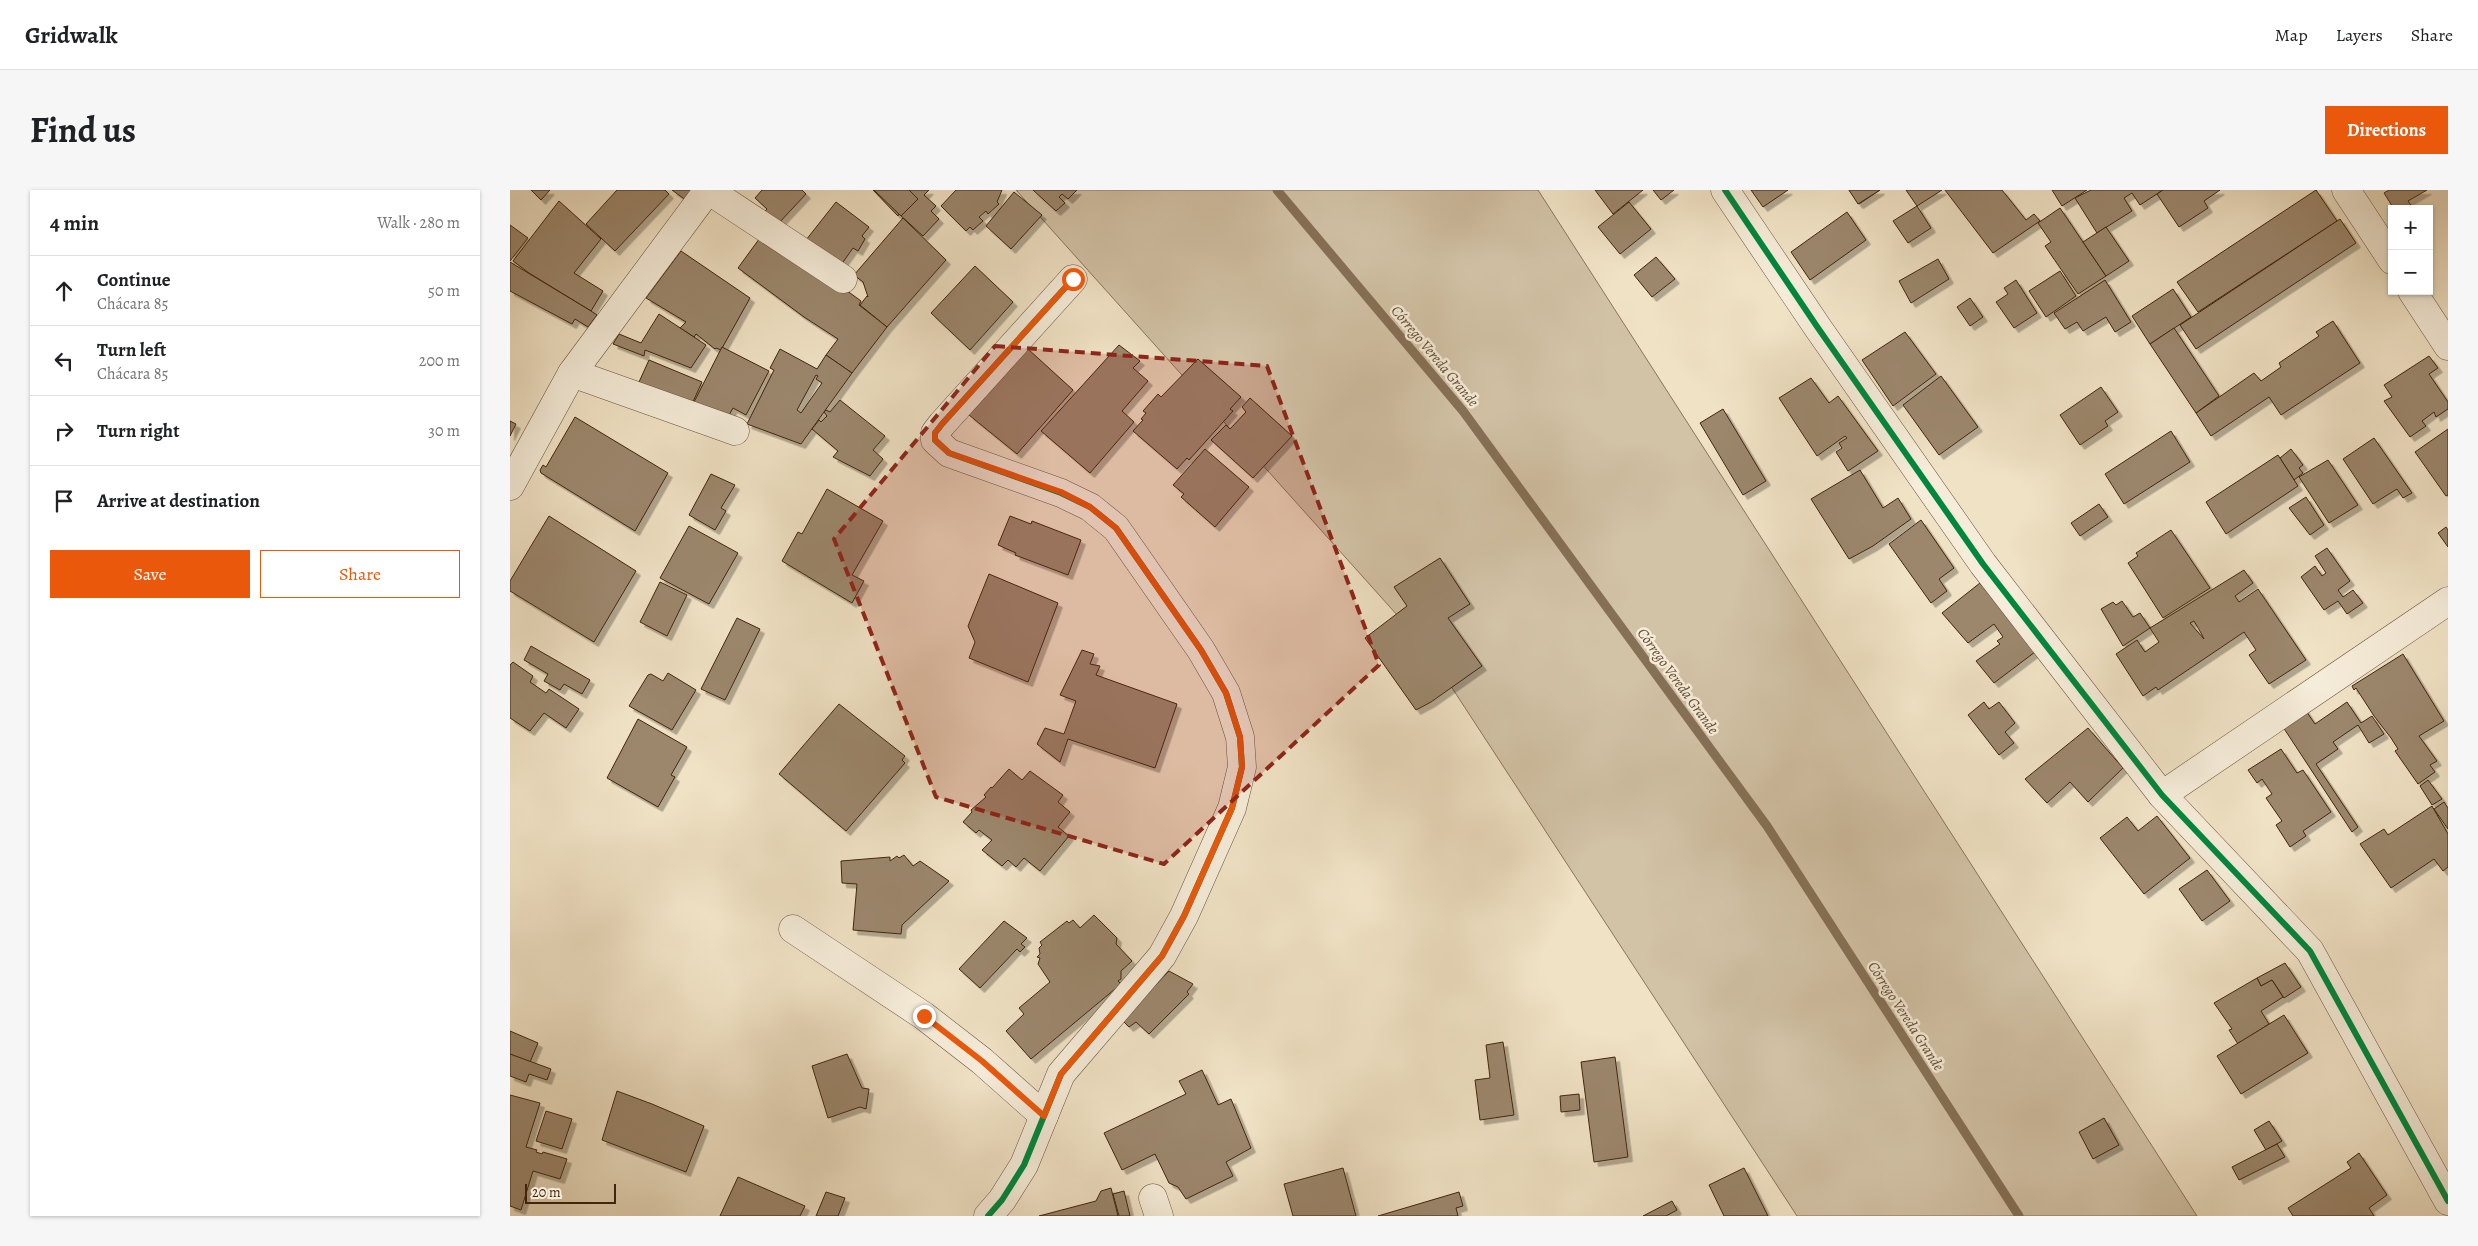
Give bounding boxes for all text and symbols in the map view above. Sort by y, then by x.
text: Gridwalk [25,19,118,51]
text: Map [2275,23,2308,47]
text: Layers [2336,23,2383,47]
text: Share [2411,23,2453,47]
text: Find us [30,106,136,154]
button: Directions [2325,106,2448,154]
map controls [2388,205,2433,295]
button: + [2388,205,2433,250]
text: 4 min [50,209,99,237]
text: Walk · 280 m [377,212,460,234]
button: − [2388,250,2433,295]
text: Continue [97,267,171,293]
route start [1062,268,1085,291]
icon: ahead [50,277,78,305]
text: 50 m [428,280,460,302]
text: Chácara 85 [97,293,168,315]
water label: Córrego Vereda Grande [1387,301,1484,411]
text: Turn left [97,337,166,363]
icon: left [50,347,78,375]
text: 200 m [419,350,460,372]
text: Chácara 85 [97,363,168,385]
icon: right [50,417,78,445]
text: Turn right [97,418,179,444]
text: 30 m [428,420,460,442]
icon: arrive [50,487,78,515]
text: Arrive at destination [97,488,260,514]
button: Save [50,550,250,598]
button: Share [260,550,460,598]
water label: Córrego Vereda Grande [1633,624,1724,739]
water label: Córrego Vereda Grande [1863,958,1949,1075]
route end [913,1005,936,1028]
scale bar [525,1181,616,1204]
text: 20 m [532,1183,561,1202]

